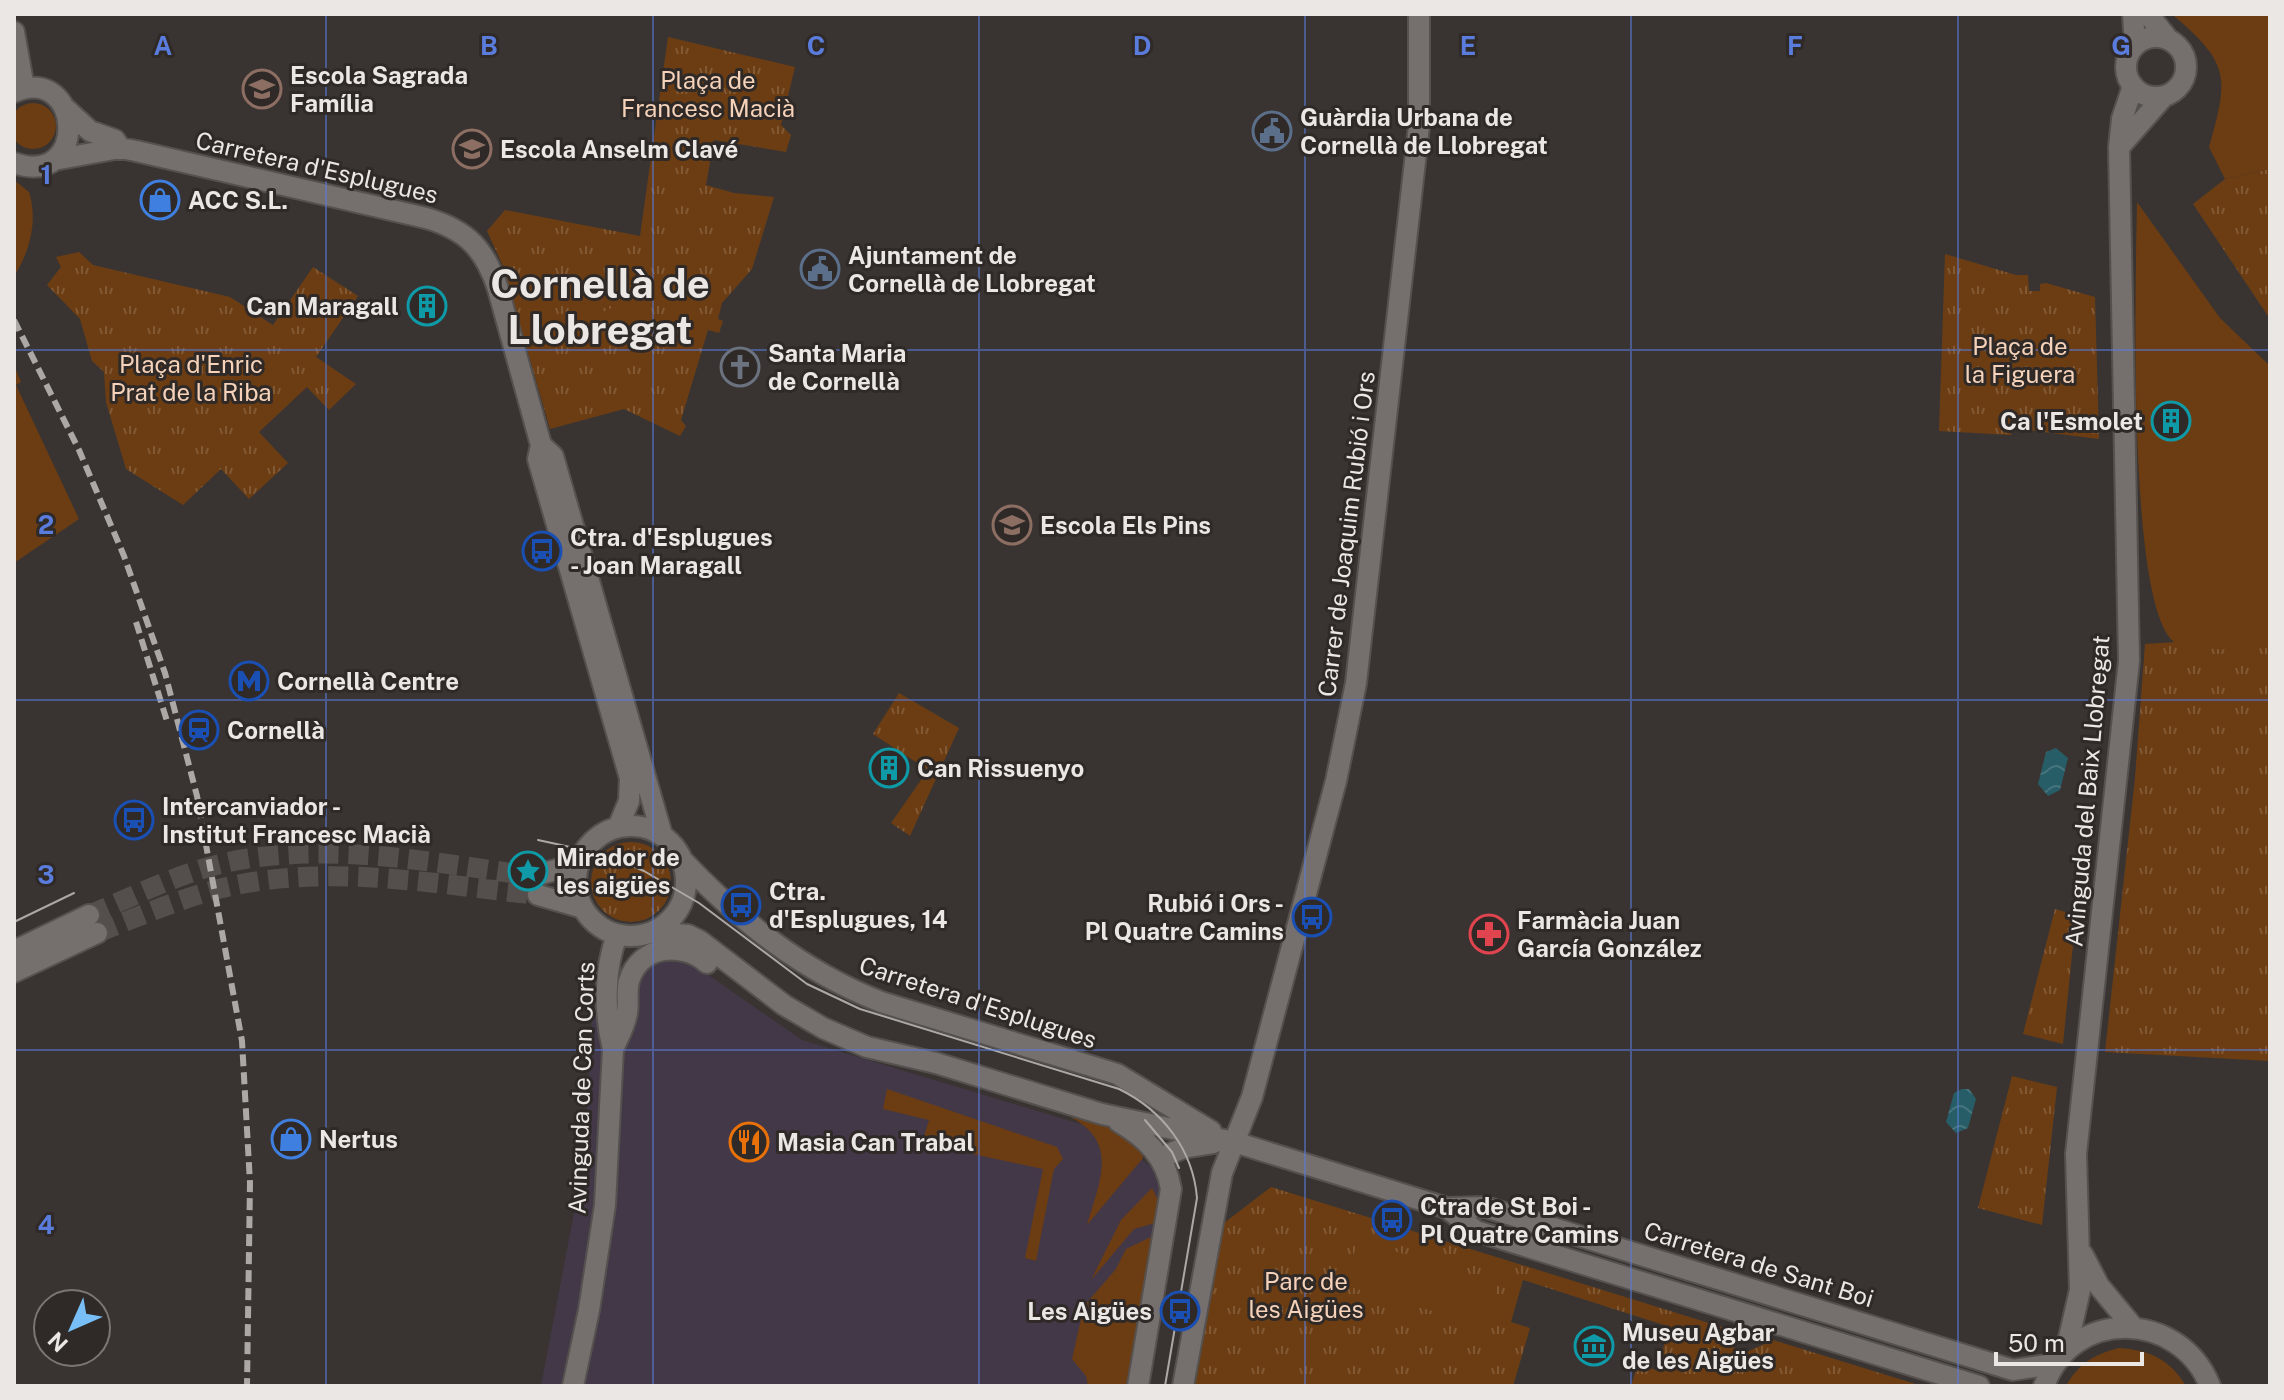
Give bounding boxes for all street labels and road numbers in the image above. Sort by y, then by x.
street label: Carretera d'Esplugues [193,125,441,209]
street label: Carrer de Joaquim Rubió i Ors [1312,370,1380,698]
street label: Avinguda del Baix Llobregat [2059,634,2115,948]
street label: Carretera d'Esplugues [856,950,1100,1054]
street label: Avinguda de Can Corts [563,961,599,1215]
street label: Carretera de Sant Boi [1641,1216,1877,1312]

